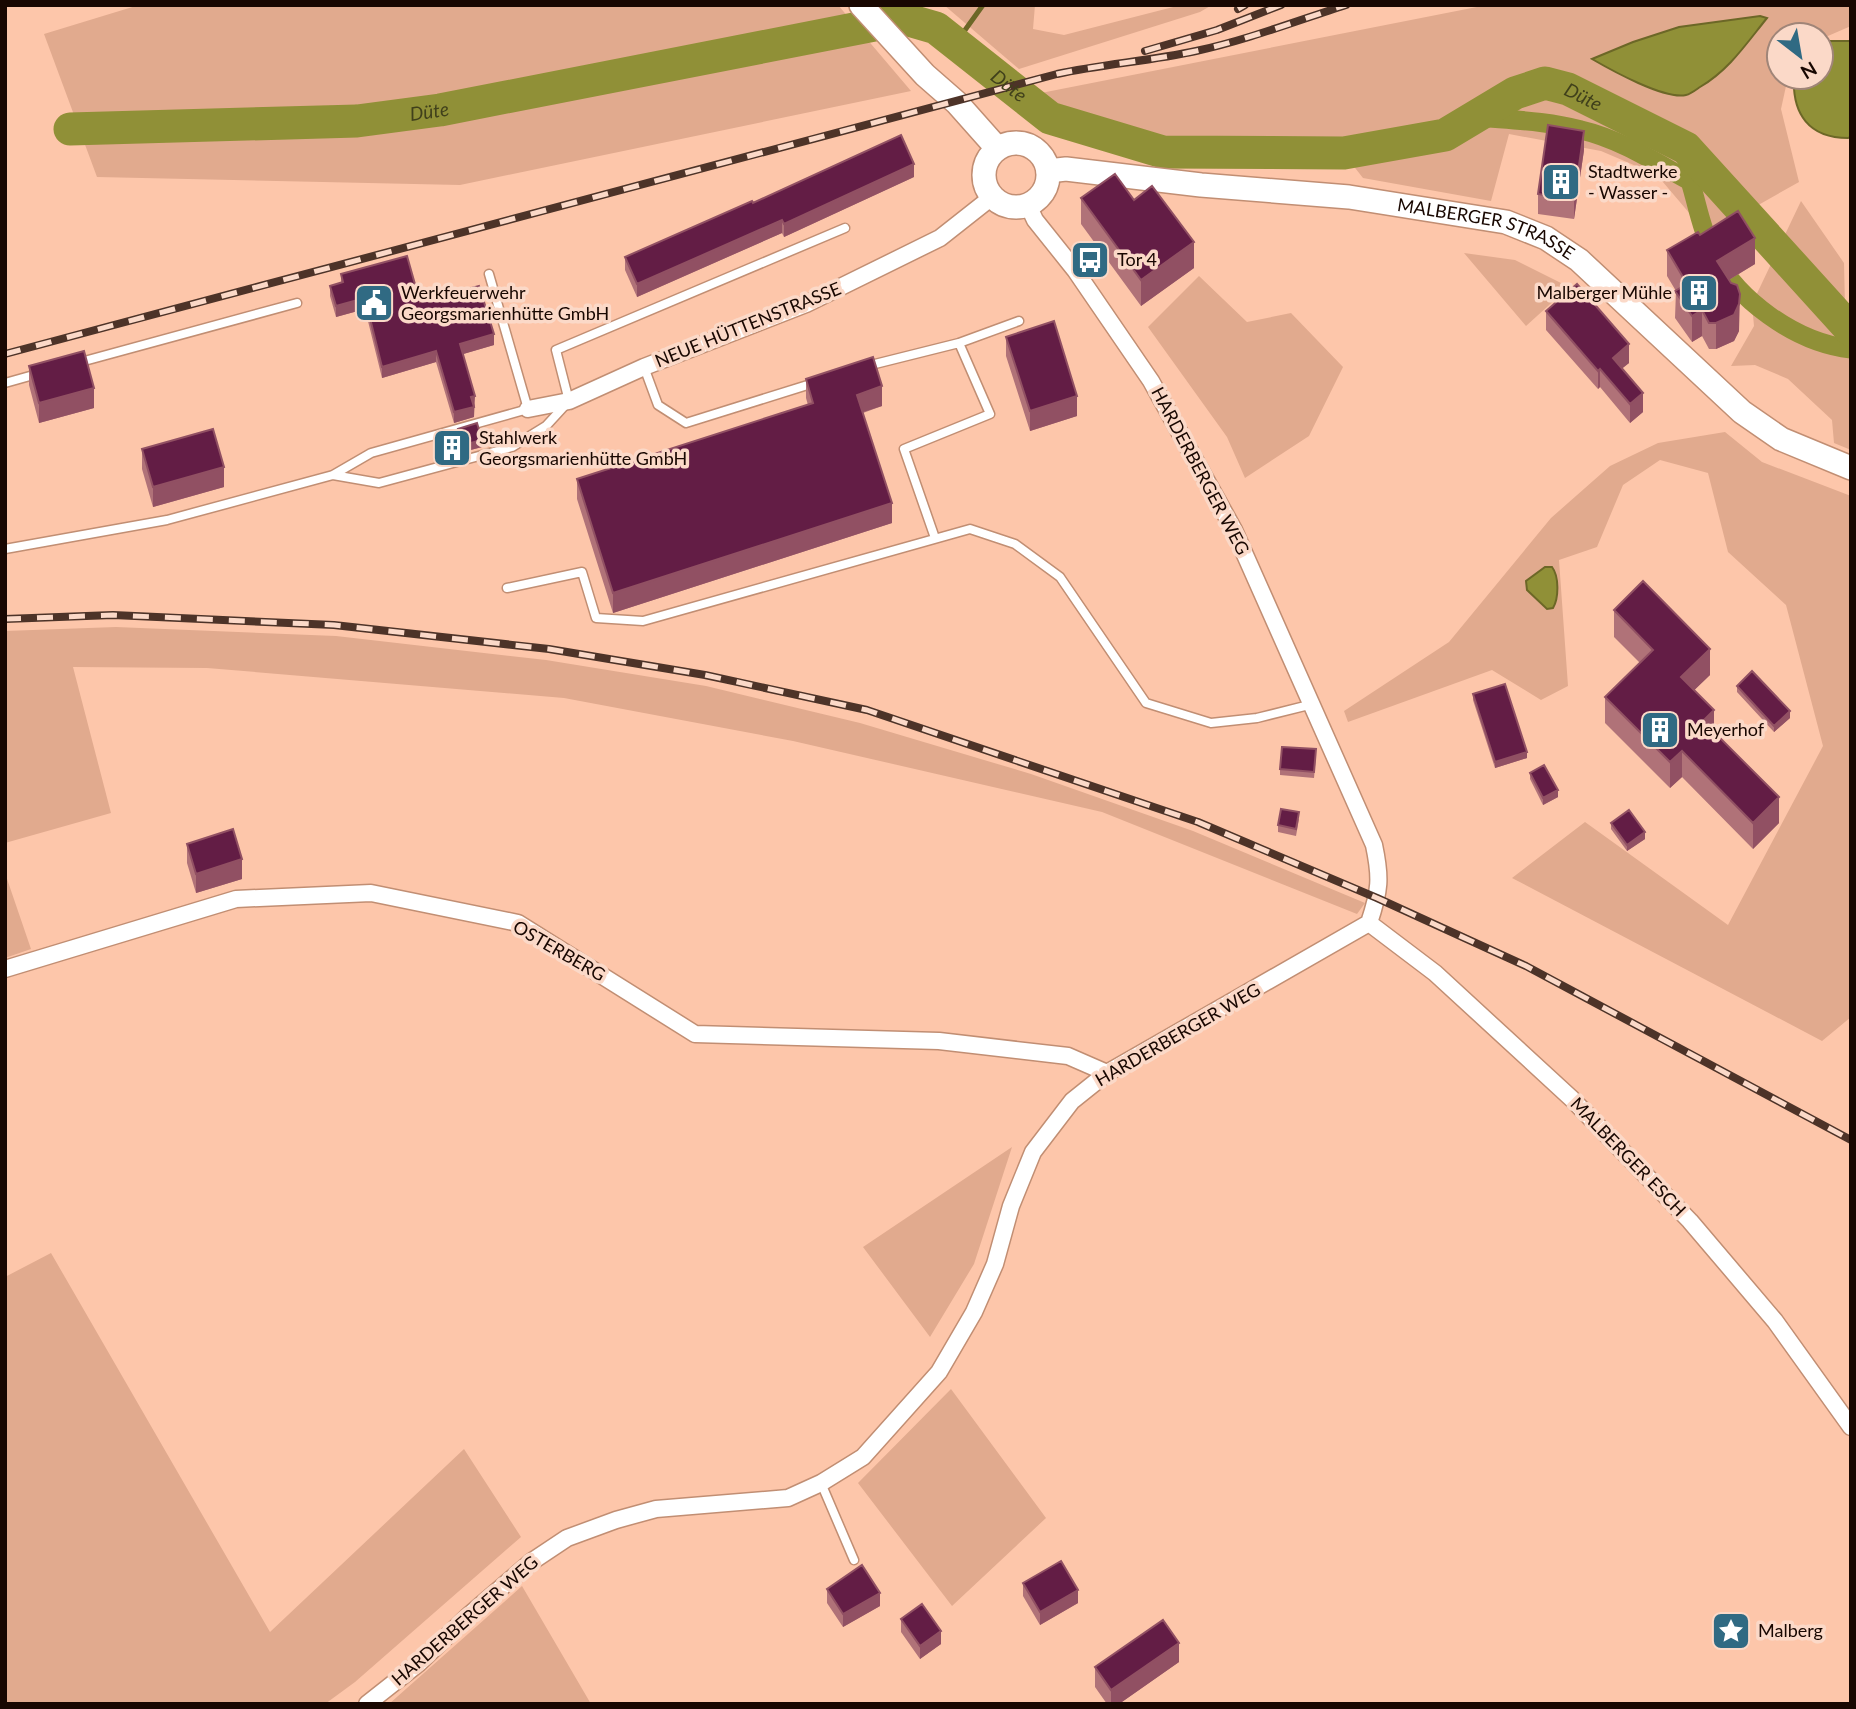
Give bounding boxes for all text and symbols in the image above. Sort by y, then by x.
north arrow [1765,21,1835,91]
text: N [1797,57,1821,85]
water label: Düte [987,64,1032,106]
water label: Düte [1561,77,1606,115]
water label: Düte [408,97,451,125]
place label: Stadtwerke - Wasser - [1588,160,1678,203]
building icon: Stadtwerke - Wasser - [1540,161,1582,203]
street label: MALBERGER STRASSE [1396,193,1579,264]
bus stop icon: Tor 4 [1069,239,1111,281]
place label: Tor 4 [1117,248,1157,270]
building icon: Malberger Mühle [1678,272,1720,314]
street label: NEUE HÜTTENSTRASSE [651,277,844,371]
place label: Werkfeuerwehr Georgsmarienhütte GmbH [401,281,609,324]
place label: Malberger Mühle [1537,281,1672,303]
public building icon: Werkfeuerwehr Georgsmarienhütte GmbH [353,282,395,324]
street label: HARDERBERGER WEG [1147,383,1254,558]
place label: Stahlwerk Georgsmarienhütte GmbH [479,426,687,469]
building icon: Stahlwerk Georgsmarienhütte GmbH [431,427,473,469]
building icon: Meyerhof [1639,709,1681,751]
place label: Meyerhof [1687,718,1765,740]
street label: OSTERBERG [509,915,610,985]
street label: HARDERBERGER WEG [1091,978,1264,1090]
street label: MALBERGER ESCH [1566,1092,1691,1220]
street label: HARDERBERGER WEG [387,1551,542,1690]
place icon: Malberg [1710,1610,1752,1652]
place label: Malberg [1758,1619,1823,1641]

